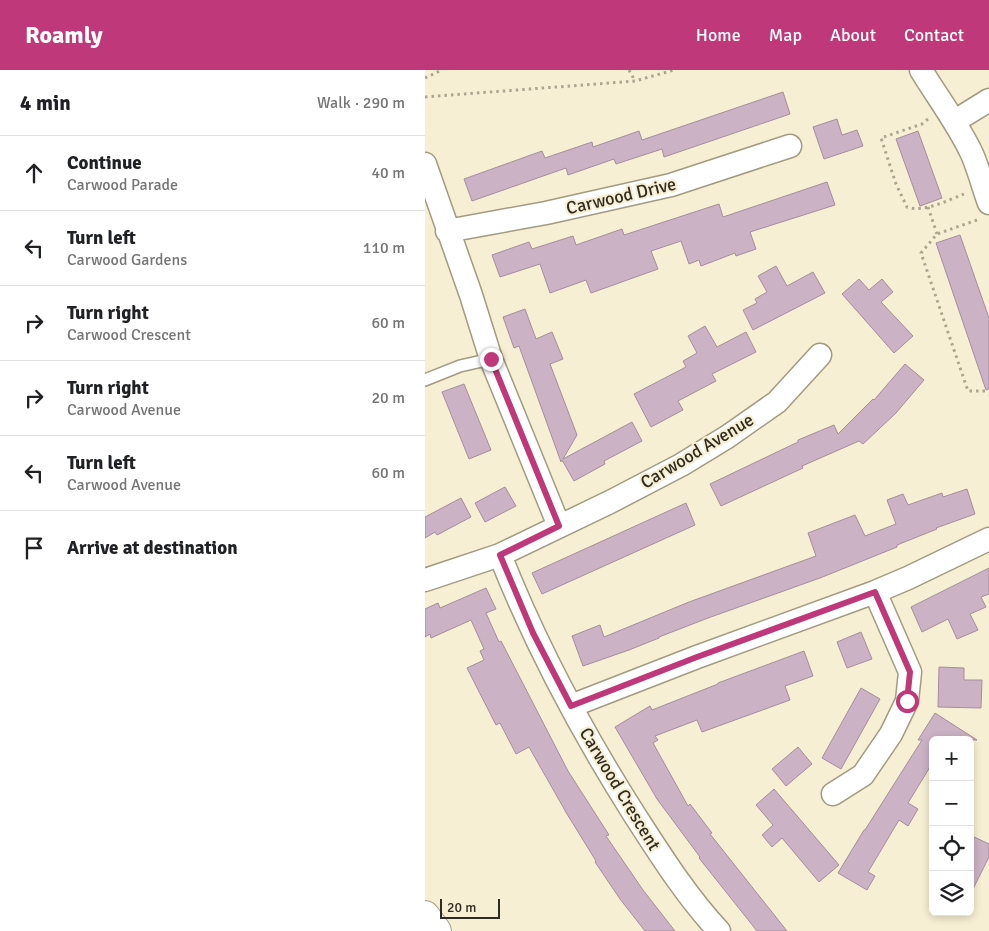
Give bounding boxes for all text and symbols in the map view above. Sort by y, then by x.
text: Roamly [25,20,103,50]
text: Home [696,24,741,46]
text: Map [769,24,802,46]
text: About [830,24,876,46]
text: Contact [904,24,964,46]
text: 4 min [20,90,71,116]
text: Walk · 290 m [317,93,405,113]
text: Continue [67,151,142,175]
icon: ahead [20,159,48,187]
text: 40 m [371,163,405,183]
street label: Carwood Drive [564,173,678,219]
text: Carwood Parade [67,175,178,195]
text: Turn left [67,226,136,250]
icon: left [20,234,48,262]
text: 110 m [363,238,405,258]
text: Carwood Gardens [67,250,187,270]
text: Turn right [67,301,149,325]
icon: right [20,309,48,337]
text: 60 m [371,313,405,333]
text: Carwood Crescent [67,325,191,345]
route end [480,348,503,371]
text: Turn right [67,376,149,400]
icon: right [20,384,48,412]
text: 20 m [371,388,405,408]
text: Carwood Avenue [67,400,181,420]
street label: Carwood Avenue [636,409,758,493]
text: Turn left [67,451,136,475]
icon: left [20,459,48,487]
text: 60 m [371,463,405,483]
text: Carwood Avenue [67,475,181,495]
icon: arrive [20,534,48,562]
text: Arrive at destination [67,536,238,560]
route start [896,690,919,713]
street label: Carwood Crescent [575,724,665,854]
map controls [929,736,974,916]
button: + [929,736,974,781]
button: − [929,781,974,826]
button: locate [929,826,974,871]
button: layers [929,871,974,916]
scale bar [440,896,500,919]
text: 20 m [447,899,476,916]

